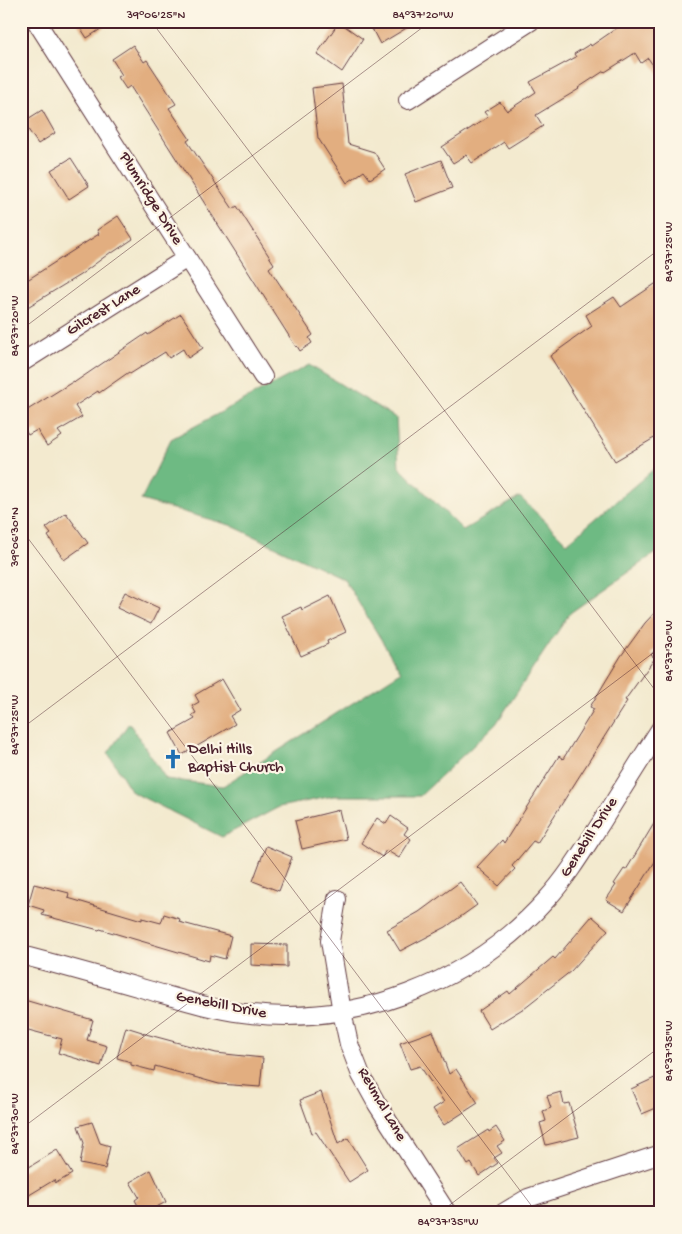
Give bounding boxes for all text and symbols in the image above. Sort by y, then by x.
text: 39°06'25"N [126,9,185,23]
text: 84°37'20"W [392,9,454,23]
street label: Plumridge Drive [113,148,186,250]
text: 84°37'25"W [663,222,677,282]
street label: Gilcrest Lane [64,280,145,341]
text: 84°37'20"W [9,295,23,357]
text: 39°06'30"N [9,507,23,568]
text: 84°37'30"W [663,620,677,682]
text: 84°37'25"W [9,695,23,755]
place label: Delhi Hills Baptist Church [187,741,284,778]
church icon: Delhi Hills Baptist Church [162,748,184,770]
street label: Genebill Drive [557,794,623,882]
street label: Genebill Drive [174,988,269,1024]
text: 84°37'35"W [663,1021,677,1081]
street label: Revmal Lane [352,1065,410,1146]
text: 84°37'30"W [9,1093,23,1155]
text: 84°37'35"W [418,1216,478,1230]

